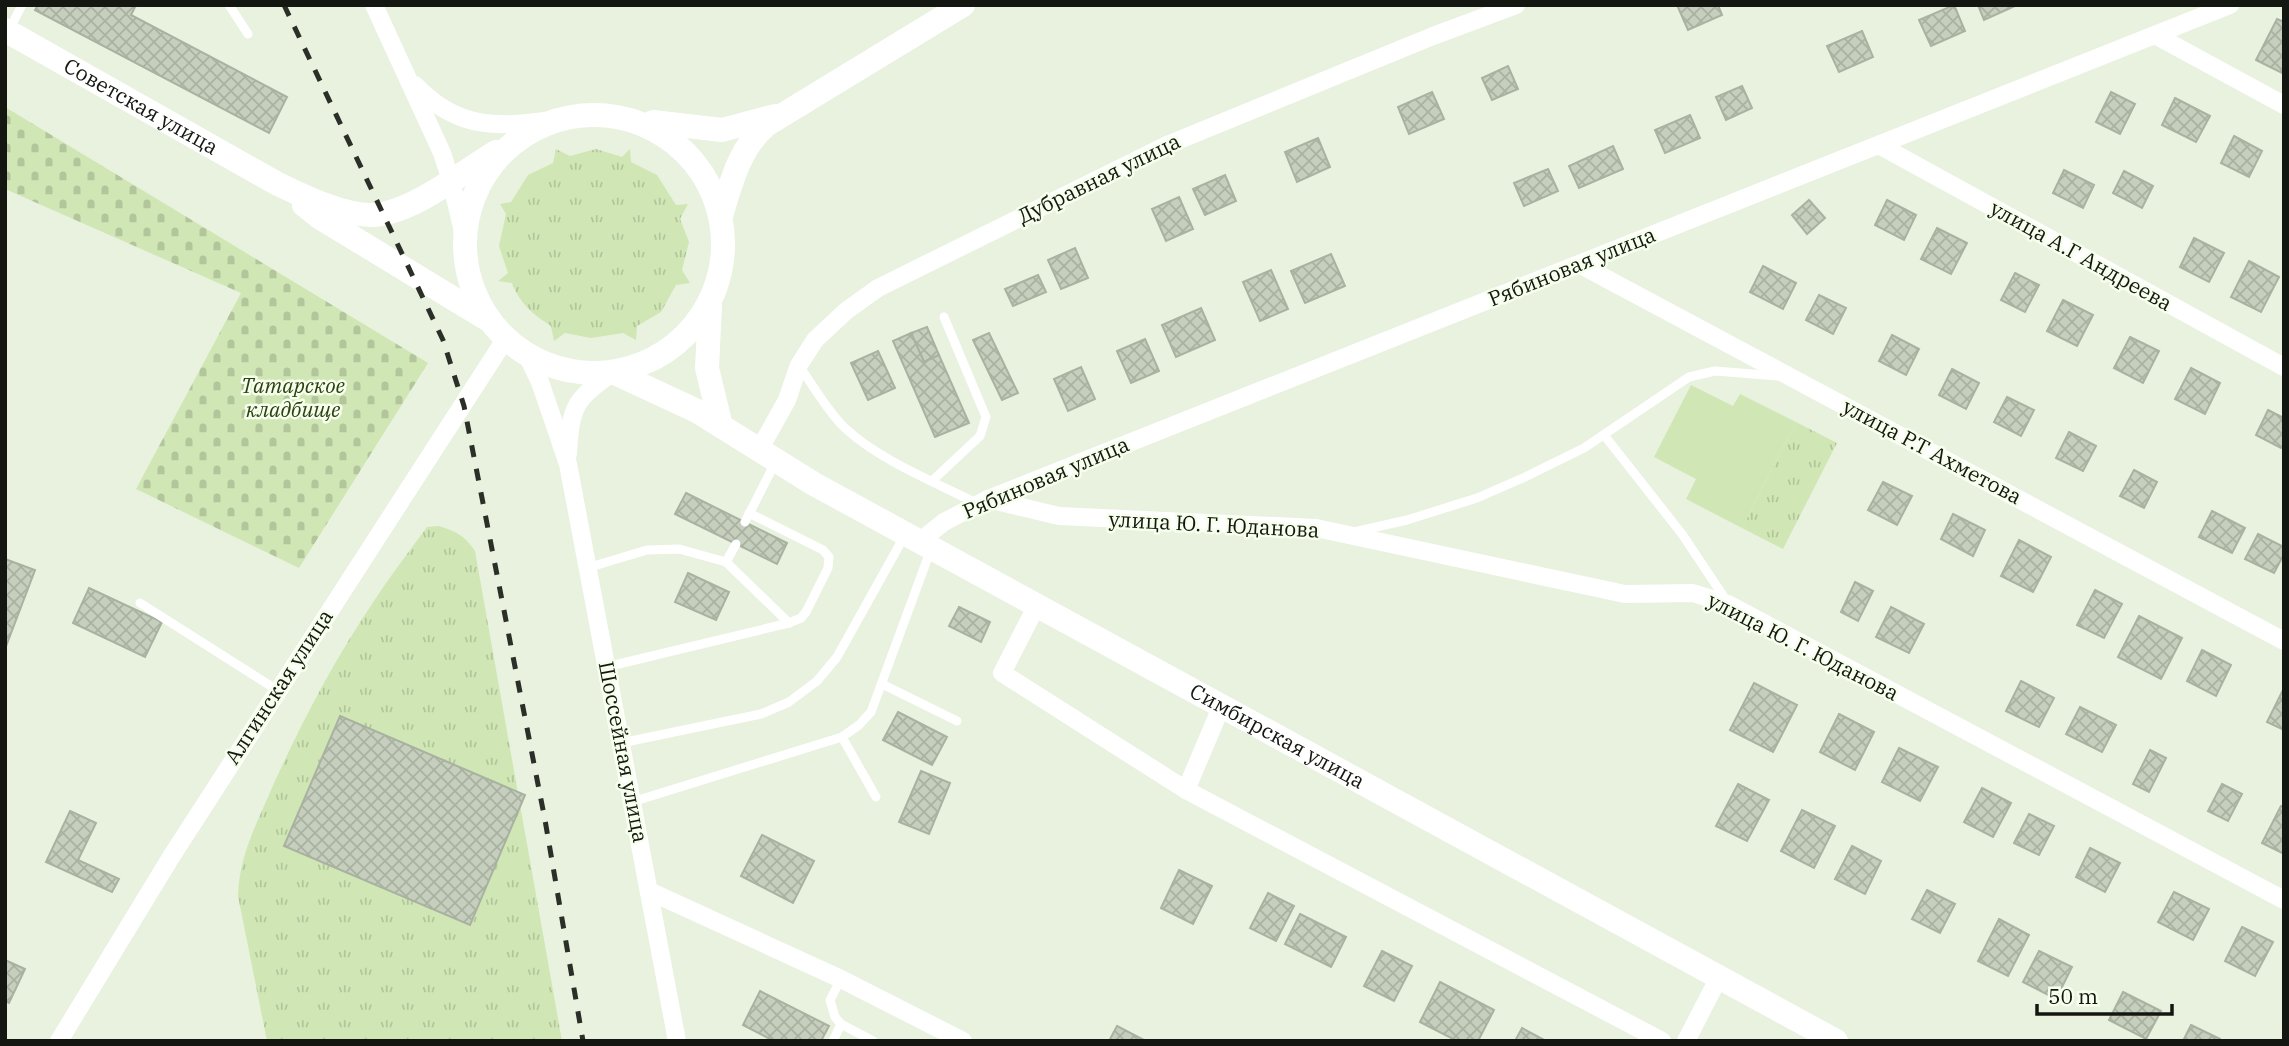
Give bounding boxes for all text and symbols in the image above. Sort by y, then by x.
street label: Советская улица [59,51,224,161]
street label: Дубравная улица [1012,127,1185,230]
street label: улица А.Г Андреева [1985,193,2178,317]
street label: Рябиновая улица [1484,220,1659,312]
park label: Татарское кладбище [241,371,346,423]
street label: улица Р.Т Ахметова [1838,392,2027,510]
street label: Рябиновая улица [958,429,1133,525]
street label: улица Ю. Г. Юданова [1108,504,1320,544]
street label: улица Ю. Г. Юданова [1703,586,1904,707]
street label: Алгинская улица [218,604,339,769]
street label: Шоссейная улица [593,659,655,845]
street label: Симбирская улица [1185,676,1370,795]
scale bar [2037,972,2172,1016]
text: 50 m [2048,982,2098,1010]

